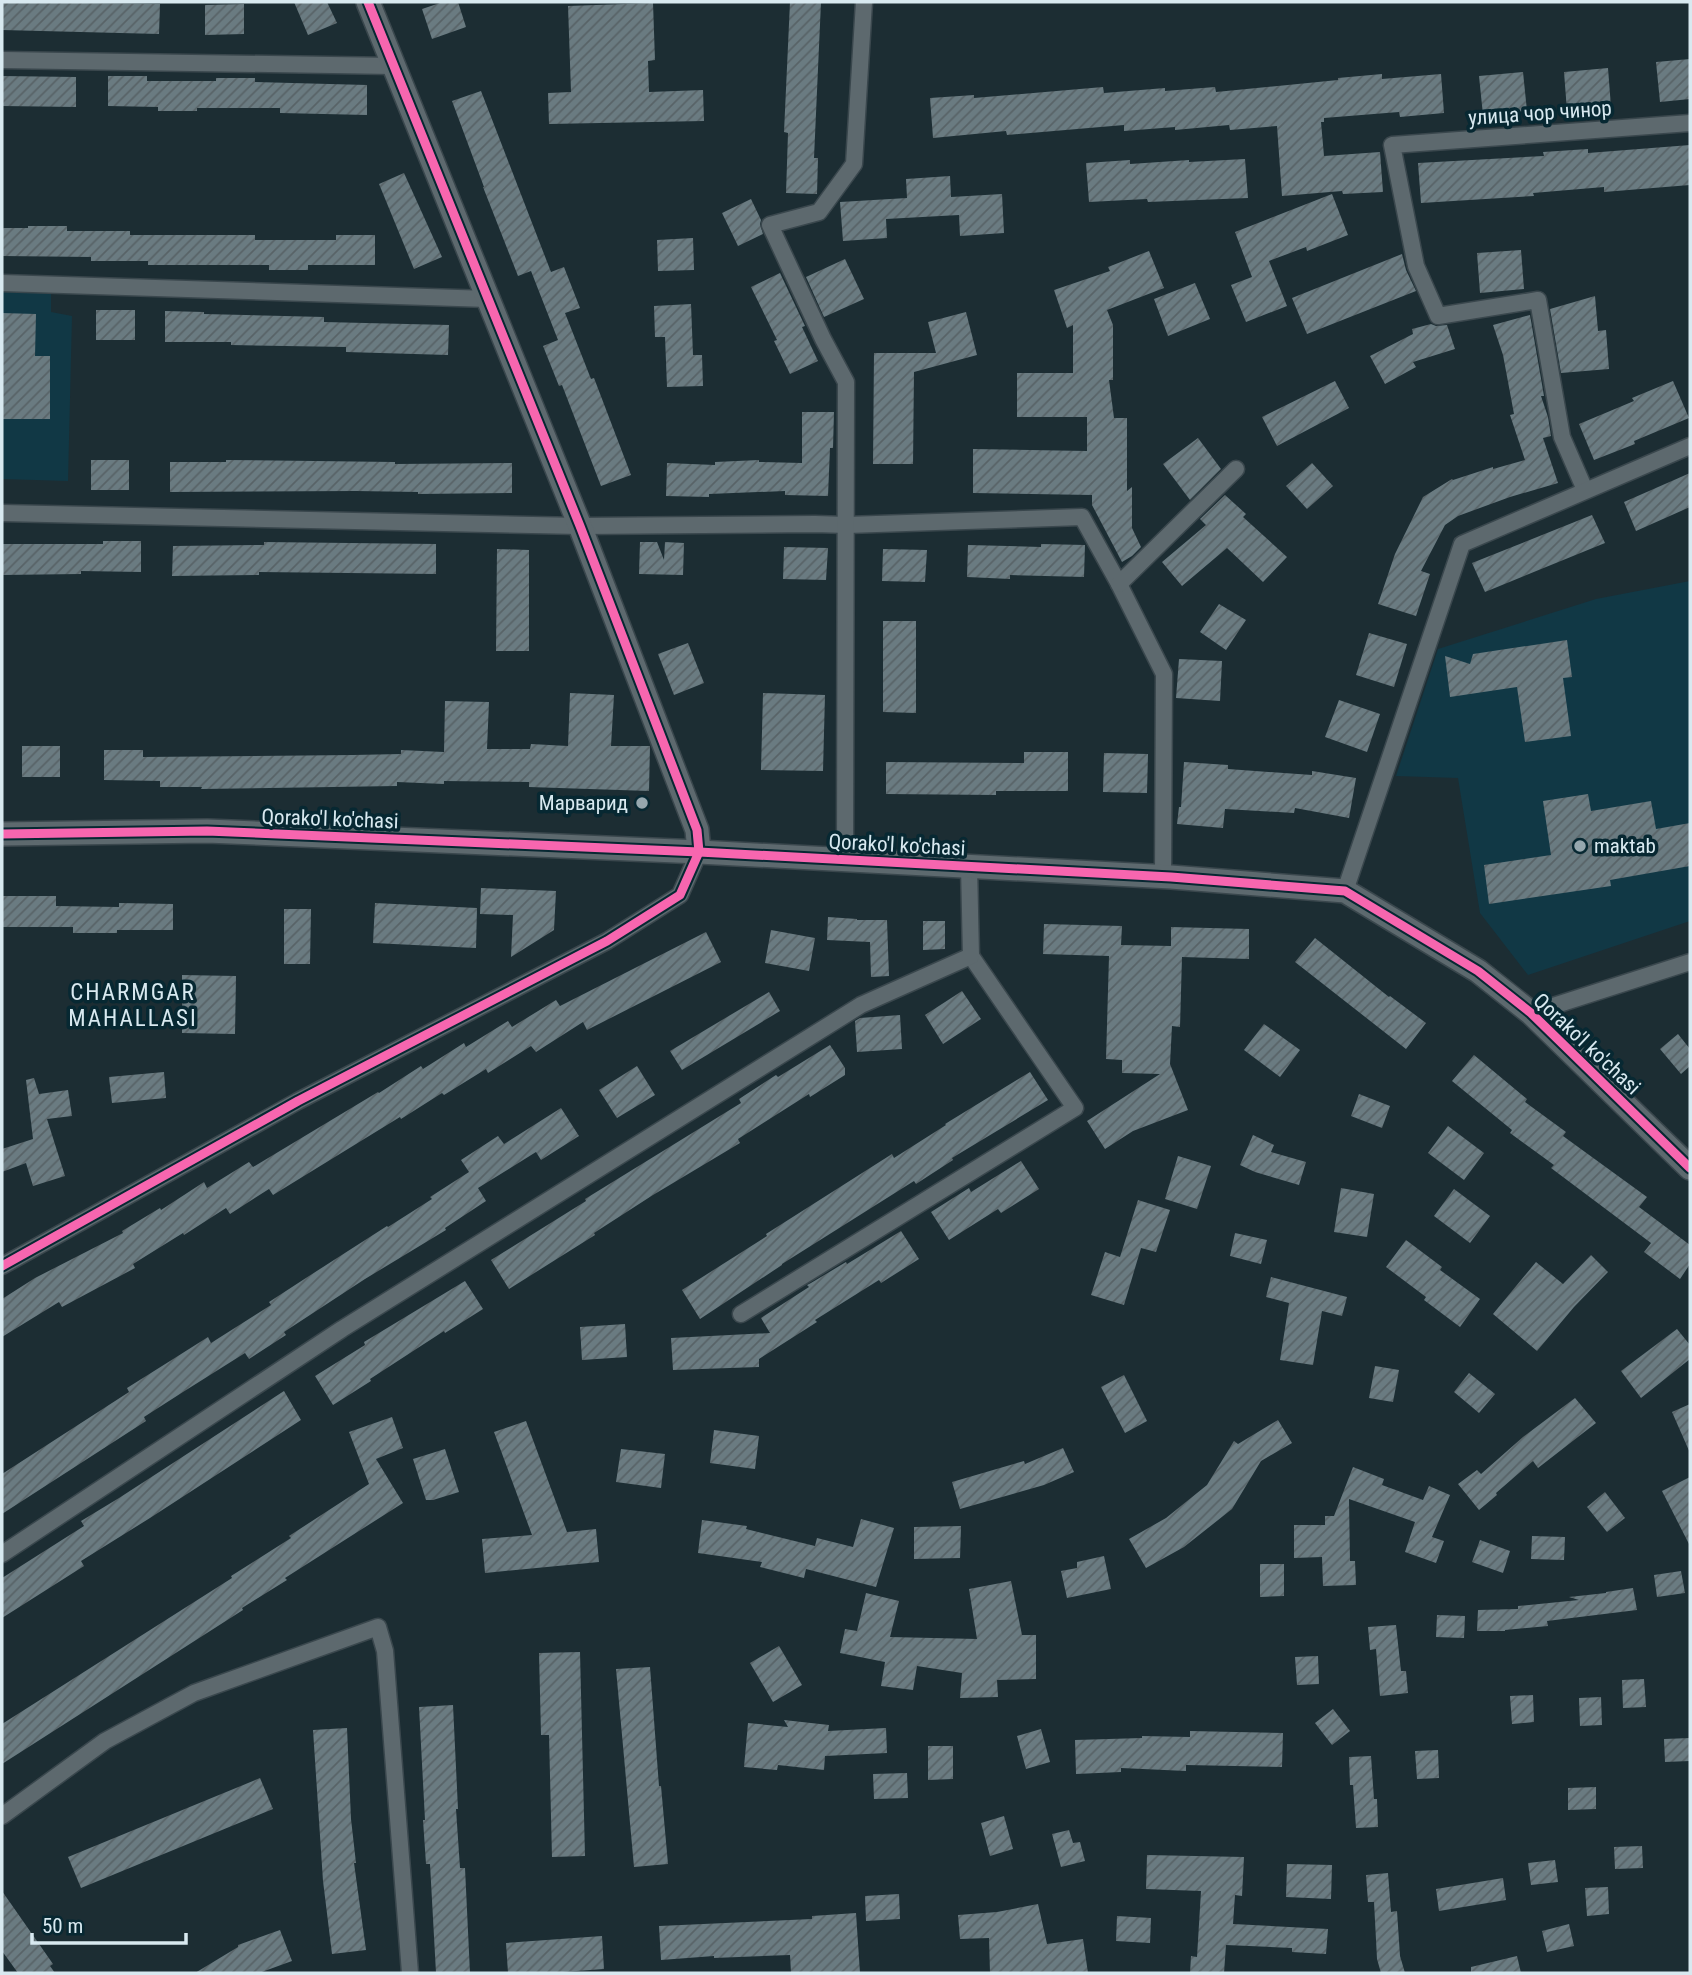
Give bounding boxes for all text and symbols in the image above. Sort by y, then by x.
street label: улица чор чинор [1467,96,1613,130]
place label: Марварид [539,791,628,815]
marker: Марварид [634,795,650,811]
street label: Qorako'l ko'chasi [261,805,399,833]
street label: Qorako'l ko'chasi [828,829,966,861]
place label: maktab [1594,834,1656,858]
marker: maktab [1572,838,1588,854]
district label: CHARMGAR MAHALLASI [68,979,198,1032]
street label: Qorako'l ko'chasi [1529,988,1645,1100]
scale bar [32,1902,186,1946]
text: 50 m [42,1914,83,1938]

